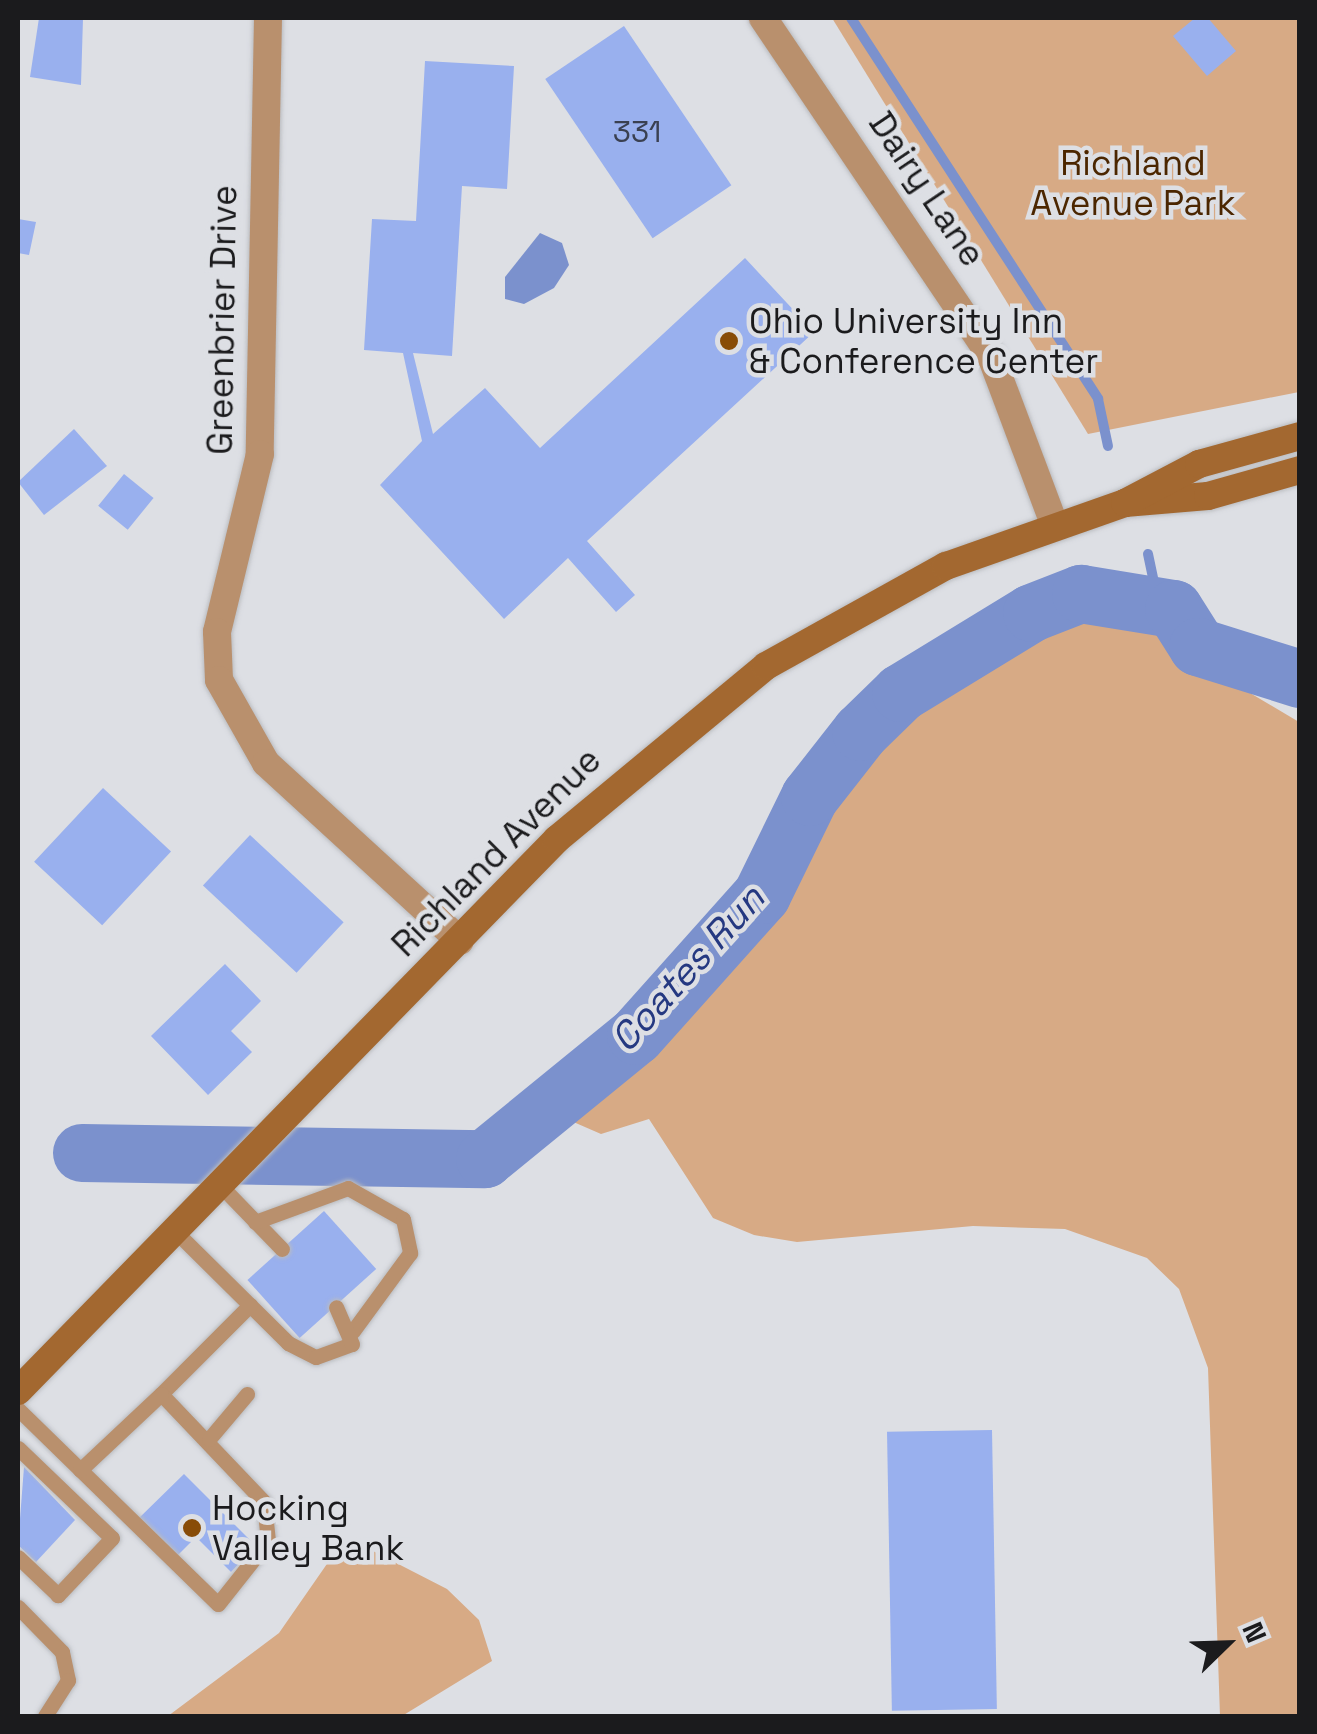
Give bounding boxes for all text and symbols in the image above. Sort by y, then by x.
street label: Dairy Lane [860,104,994,274]
house number: 331 [613,114,661,150]
park label: Richland Avenue Park [1030,142,1236,224]
street label: Greenbrier Drive [199,185,245,455]
place label: Ohio University Inn & Conference Center [749,300,1098,382]
marker: Ohio University Inn & Conference Center [718,330,740,352]
street label: Richland Avenue [383,739,609,965]
water label: Coates Run [601,876,775,1062]
place label: Hocking Valley Bank [212,1487,404,1569]
marker: Hocking Valley Bank [181,1517,203,1539]
north arrow [1177,1594,1277,1694]
text: N [1234,1617,1275,1648]

